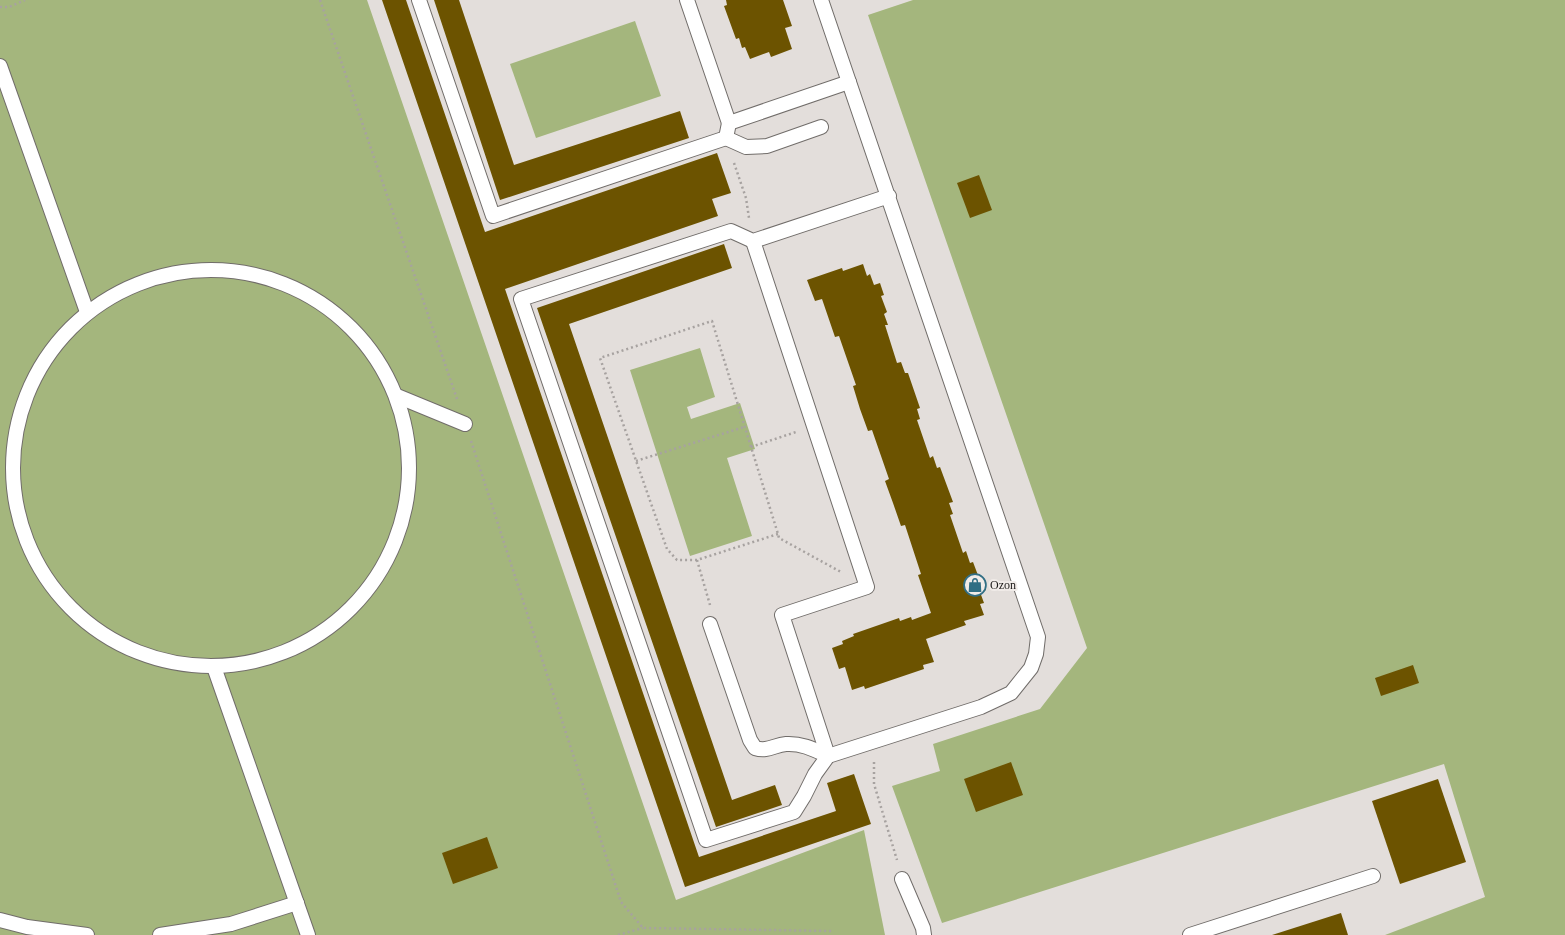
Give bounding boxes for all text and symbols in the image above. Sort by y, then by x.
shop icon: Ozon [962,572,988,598]
place label: Ozon [990,578,1016,592]

